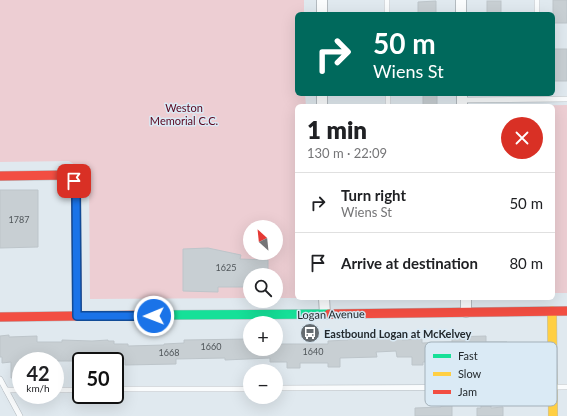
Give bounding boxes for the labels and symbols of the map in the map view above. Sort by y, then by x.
park label: Weston Memorial C.C. [150,101,218,127]
pin [57,164,91,198]
house number: 1787 [9,214,29,225]
north arrow [243,220,283,260]
house number: 1625 [216,262,236,273]
position arrow [133,295,175,337]
street label: Logan Avenue [297,307,365,321]
bus stop icon: Eastbound Logan at McKelvey [299,322,321,344]
place label: Eastbound Logan at McKelvey [324,327,472,340]
house number: 1660 [201,341,221,352]
legend [425,342,557,406]
house number: 1640 [303,346,323,357]
house number: 1668 [159,347,179,358]
text: Fast [458,349,478,362]
speed limit sign: 50 [72,352,124,404]
text: Slow [458,367,482,380]
text: Jam [458,385,477,398]

